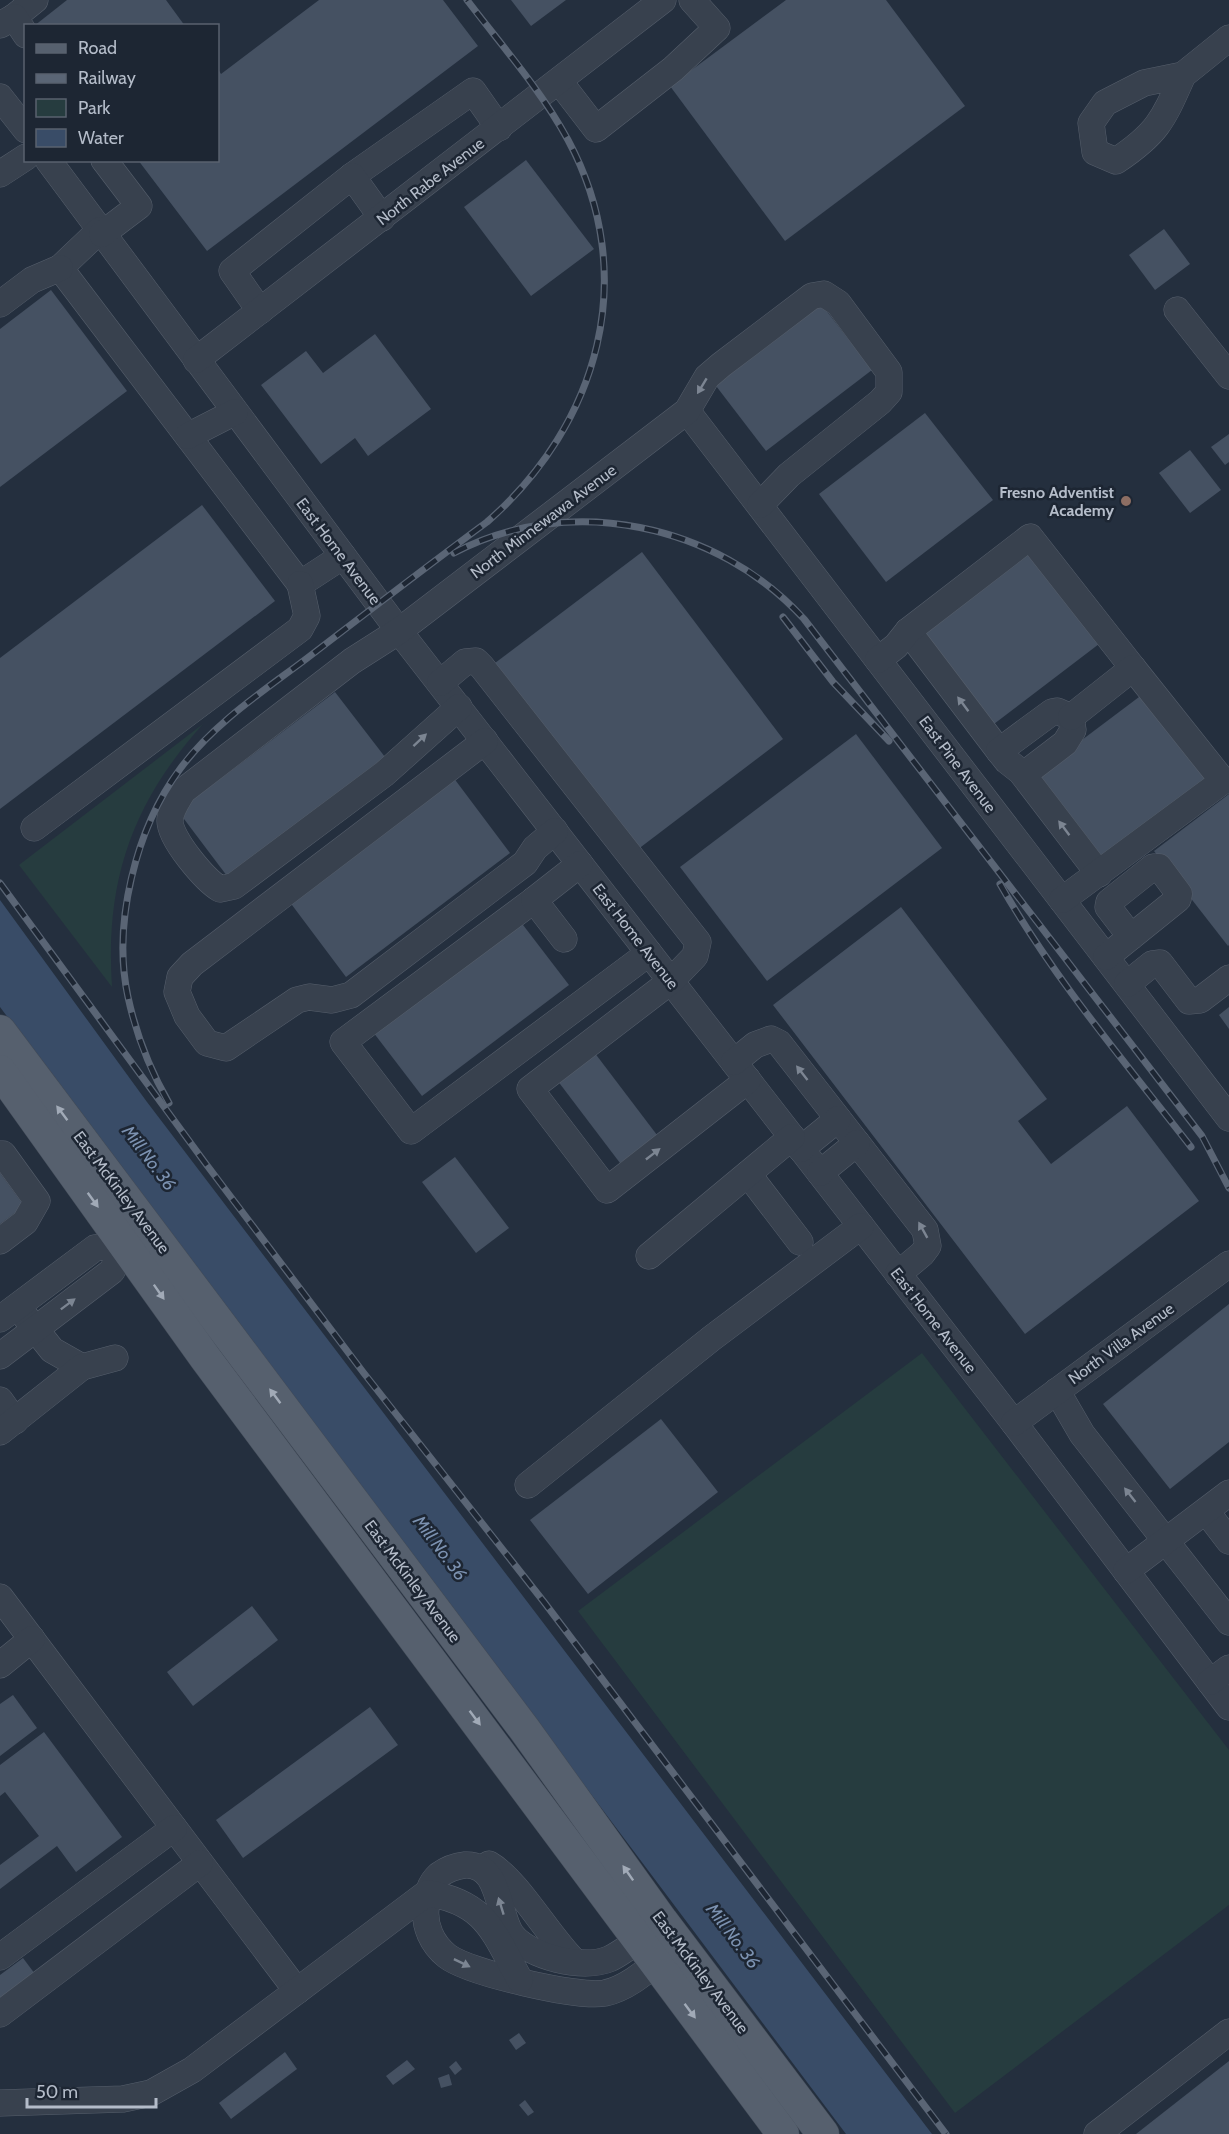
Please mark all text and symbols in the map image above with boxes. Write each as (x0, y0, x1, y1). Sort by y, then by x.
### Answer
legend (24, 24, 219, 162)
text: Road (78, 37, 117, 59)
text: Railway (78, 67, 136, 89)
text: Park (78, 97, 111, 119)
text: Water (78, 127, 124, 149)
street label: North Rabe Avenue (373, 134, 488, 229)
one-way arrow (696, 378, 707, 394)
street label: North Minnewawa Avenue (467, 460, 620, 582)
place label: Fresno Adventist Academy (999, 483, 1114, 520)
street label: East Home Avenue (292, 494, 385, 608)
marker: Fresno Adventist Academy (1119, 494, 1133, 508)
one-way arrow (957, 696, 970, 712)
street label: East Pine Avenue (915, 712, 1000, 816)
one-way arrow (413, 733, 428, 747)
one-way arrow (1058, 820, 1070, 835)
street label: East Home Avenue (589, 880, 683, 993)
one-way arrow (796, 1065, 809, 1081)
one-way arrow (57, 1106, 69, 1121)
water label: Mill No. 36 (117, 1120, 181, 1195)
street label: East McKinley Avenue (69, 1127, 174, 1257)
one-way arrow (645, 1147, 661, 1160)
one-way arrow (87, 1191, 99, 1207)
one-way arrow (918, 1221, 928, 1238)
street label: East Home Avenue (887, 1264, 981, 1377)
one-way arrow (153, 1283, 165, 1299)
one-way arrow (60, 1298, 76, 1310)
street label: North Villa Avenue (1065, 1299, 1178, 1388)
one-way arrow (268, 1388, 281, 1404)
one-way arrow (1123, 1487, 1136, 1503)
water label: Mill No. 36 (408, 1510, 472, 1585)
street label: East McKinley Avenue (360, 1516, 465, 1646)
one-way arrow (468, 1711, 480, 1726)
one-way arrow (623, 1866, 635, 1881)
one-way arrow (495, 1897, 505, 1915)
water label: Mill No. 36 (701, 1898, 765, 1973)
street label: East McKinley Avenue (648, 1907, 753, 2037)
one-way arrow (453, 1959, 470, 1968)
one-way arrow (683, 2003, 695, 2018)
scale bar (27, 2071, 156, 2109)
text: 50 m (36, 2081, 78, 2103)

